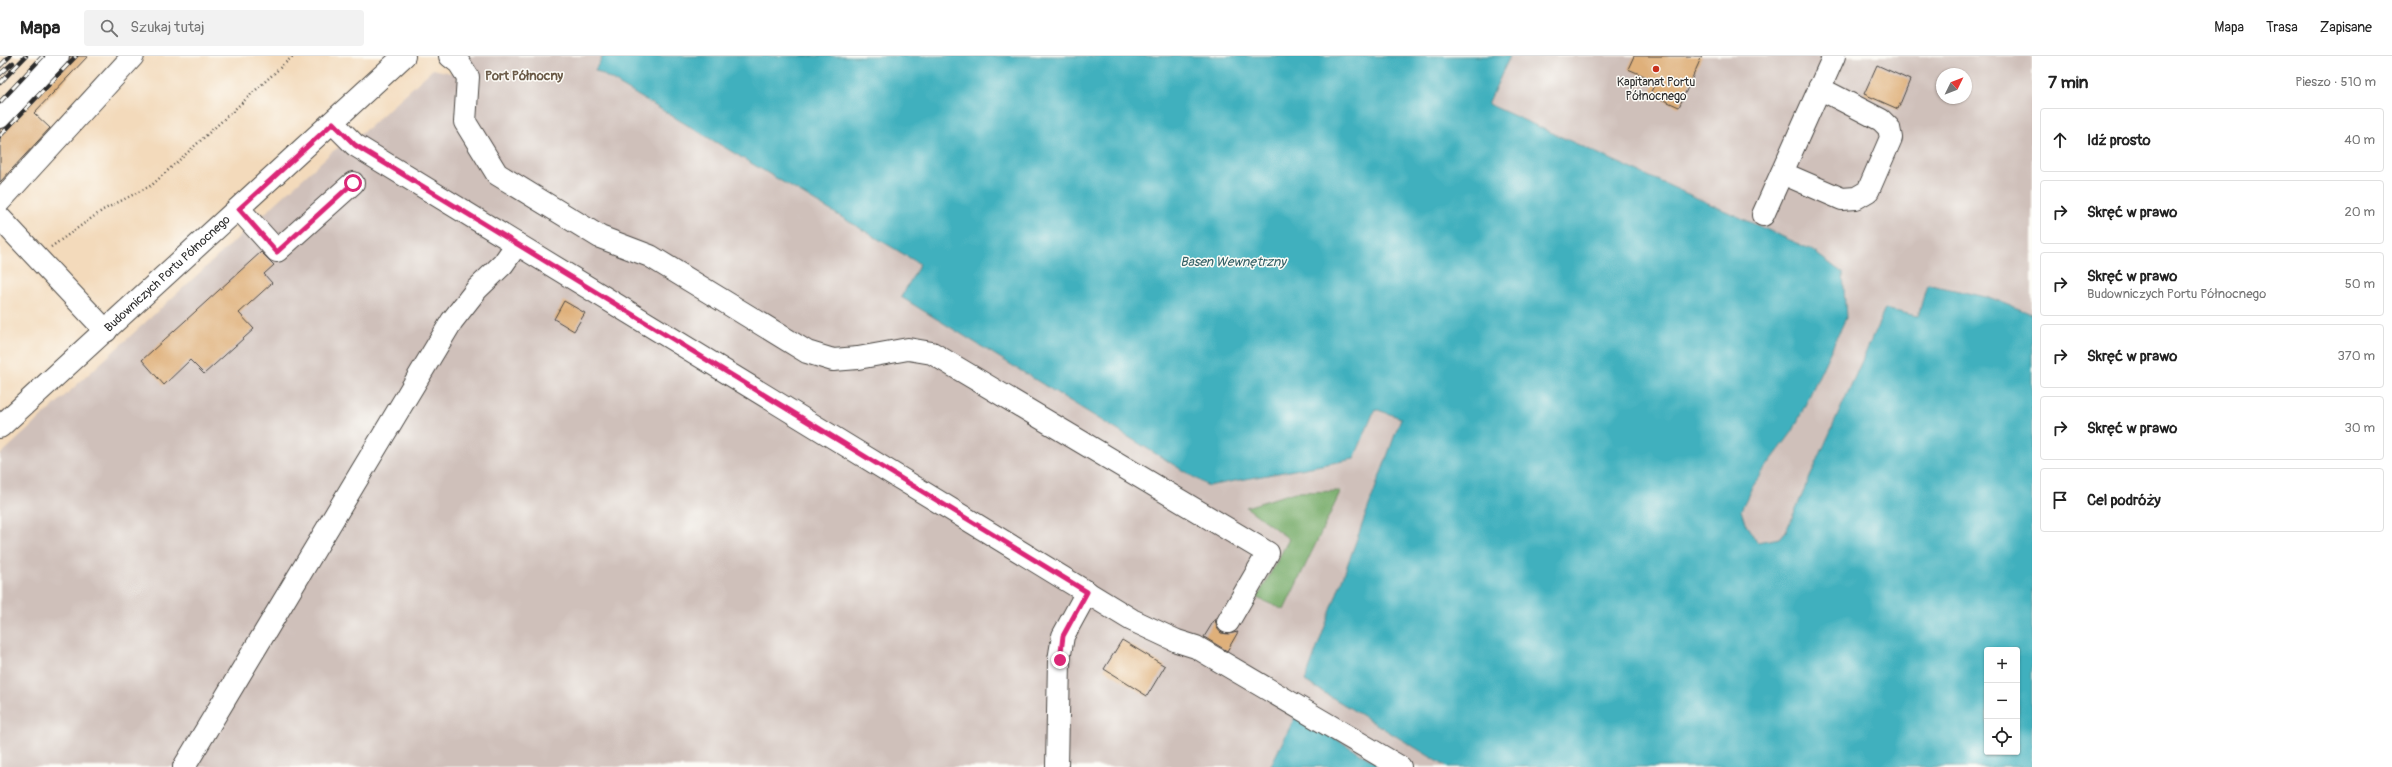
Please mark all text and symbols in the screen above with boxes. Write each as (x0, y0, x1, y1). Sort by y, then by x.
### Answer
search box (84, 10, 364, 46)
text: Mapa (20, 16, 60, 40)
icon: search (98, 17, 120, 39)
text: Szukaj tutaj (130, 18, 204, 37)
text: Mapa (2214, 19, 2244, 36)
text: Trasa (2266, 19, 2298, 36)
text: Zapisane (2320, 19, 2372, 36)
marker: Kapitanat Portu Północnego (1651, 64, 1661, 74)
district label: Port Północny (485, 68, 564, 84)
north arrow (1936, 68, 1972, 104)
text: 7 min (2048, 72, 2088, 93)
text: Pieszo · 510 m (2295, 74, 2376, 90)
place label: Kapitanat Portu Północnego (1617, 75, 1695, 104)
icon: ahead (2049, 129, 2071, 151)
text: Idź prosto (2087, 131, 2151, 150)
text: 40 m (2344, 132, 2375, 148)
route start (344, 174, 362, 192)
icon: right (2049, 201, 2071, 223)
text: Skręć w prawo (2087, 203, 2177, 222)
text: 20 m (2344, 204, 2375, 220)
street label: Budowniczych Portu Północnego (101, 212, 234, 335)
water label: Basen Wewnętrzny (1180, 254, 1287, 270)
text: Skręć w prawo (2087, 267, 2177, 286)
icon: right (2049, 273, 2071, 295)
text: 50 m (2345, 276, 2375, 292)
text: Budowniczych Portu Północnego (2087, 286, 2266, 302)
icon: right (2049, 345, 2071, 367)
text: Skręć w prawo (2087, 347, 2177, 366)
text: 370 m (2338, 348, 2375, 364)
icon: right (2049, 417, 2071, 439)
text: Skręć w prawo (2087, 419, 2177, 438)
text: 30 m (2345, 420, 2375, 436)
icon: arrive (2049, 489, 2071, 511)
text: Cel podróży (2087, 491, 2161, 510)
map controls (1984, 647, 2020, 755)
button: + (1984, 647, 2020, 683)
route end (1051, 651, 1069, 669)
button: − (1984, 683, 2020, 719)
button: locate (1984, 719, 2020, 755)

